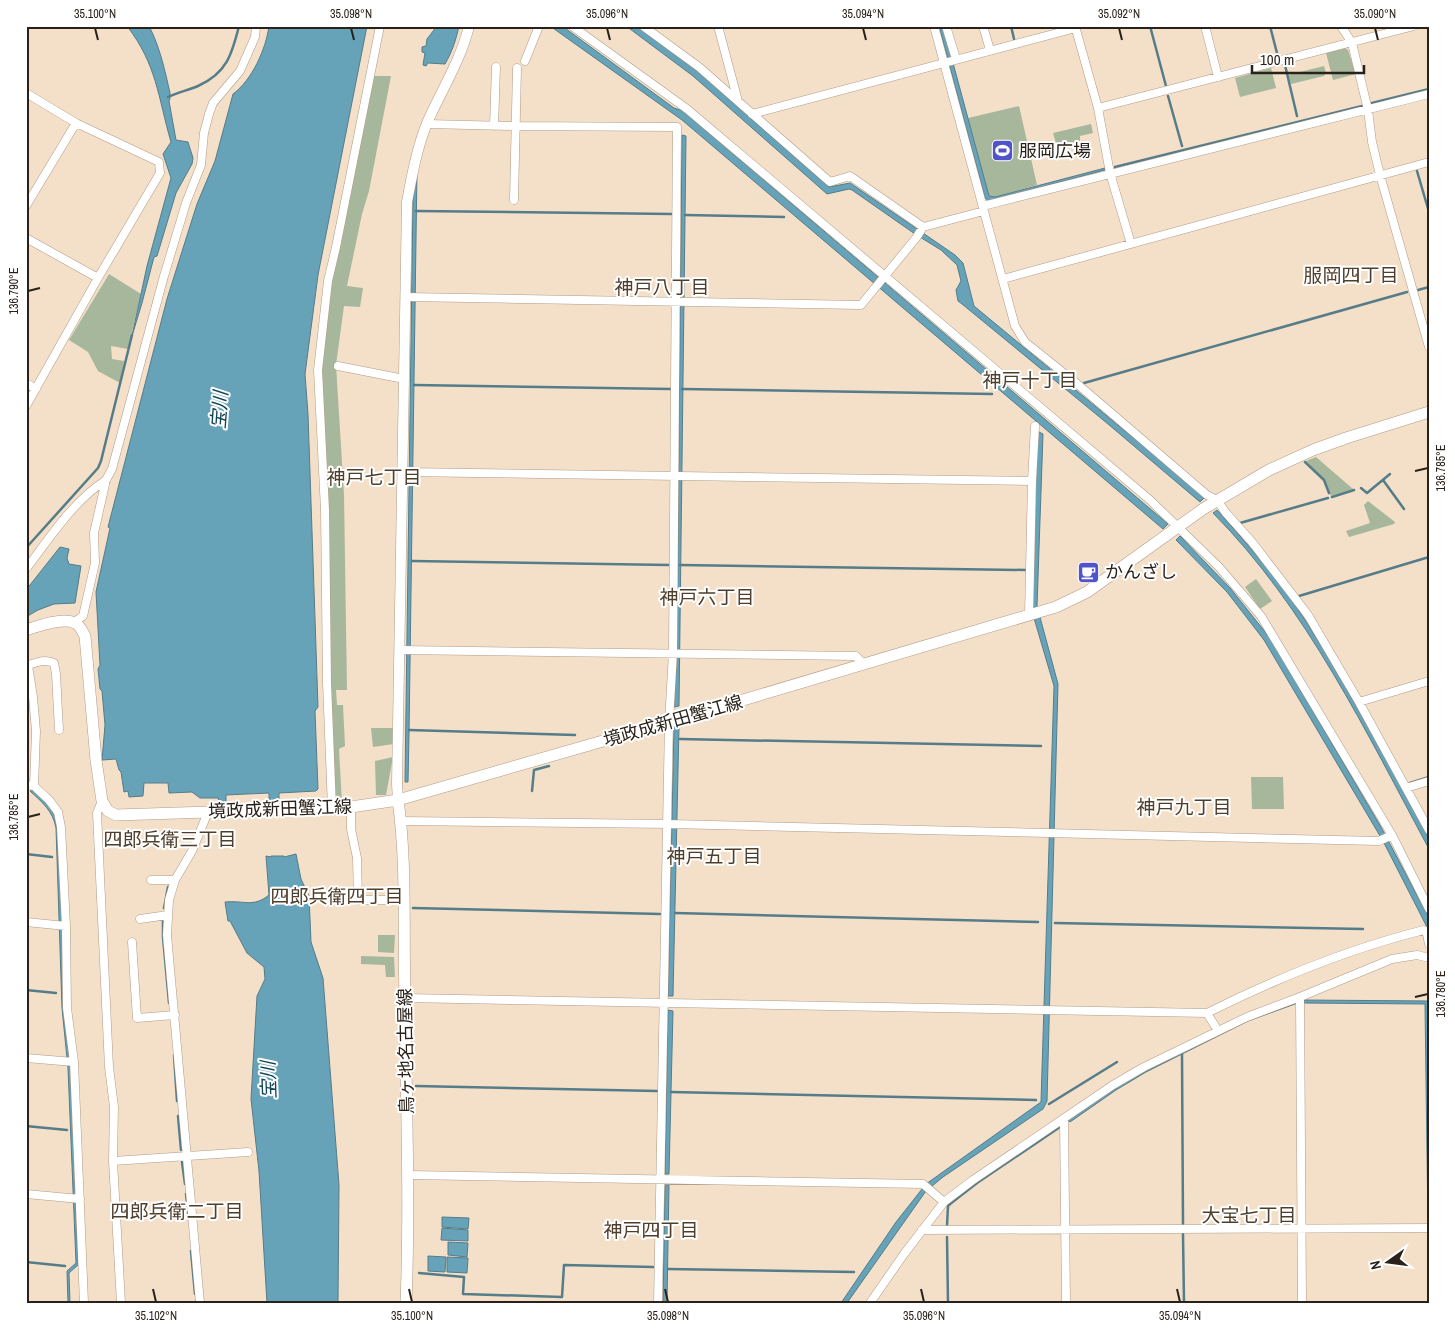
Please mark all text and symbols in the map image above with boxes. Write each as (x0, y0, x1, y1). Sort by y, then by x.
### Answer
text: 35.100°N (74, 6, 116, 22)
text: 35.098°N (330, 6, 372, 22)
text: 35.096°N (586, 6, 628, 22)
text: 35.094°N (842, 6, 884, 22)
text: 35.092°N (1098, 6, 1140, 22)
text: 35.090°N (1354, 6, 1396, 22)
scale bar (1252, 42, 1365, 74)
text: 100 m (1260, 49, 1294, 70)
place label: 服岡広場 (1019, 138, 1091, 163)
sports icon: 服岡広場 (991, 139, 1015, 163)
district label: 服岡四丁目 (1303, 262, 1399, 288)
text: 136.790°E (6, 268, 22, 314)
district label: 神戸八丁目 (614, 274, 710, 300)
district label: 神戸十丁目 (982, 367, 1078, 393)
water label: 宝川 (205, 388, 233, 430)
text: 136.785°E (1433, 445, 1449, 491)
district label: 神戸七丁目 (326, 464, 422, 490)
place label: かんざし (1105, 559, 1177, 584)
cafe icon: かんざし (1077, 560, 1101, 584)
district label: 神戸六丁目 (659, 584, 755, 610)
street label: 境政成新田蟹江線 (600, 689, 746, 752)
street label: 境政成新田蟹江線 (208, 793, 352, 824)
text: 136.785°E (6, 794, 22, 840)
district label: 神戸九丁目 (1136, 794, 1232, 820)
district label: 四郎兵衛三丁目 (103, 826, 237, 852)
district label: 神戸五丁目 (666, 843, 762, 869)
district label: 四郎兵衛四丁目 (270, 883, 404, 909)
text: 136.780°E (1433, 971, 1449, 1017)
street label: 鳥ヶ地名古屋線 (392, 988, 419, 1114)
water label: 宝川 (254, 1059, 282, 1099)
district label: 四郎兵衛二丁目 (110, 1198, 244, 1224)
district label: 大宝七丁目 (1201, 1202, 1297, 1228)
district label: 神戸四丁目 (603, 1217, 699, 1243)
north arrow (1362, 1236, 1412, 1286)
text: N (1366, 1259, 1385, 1271)
text: 35.102°N (135, 1308, 177, 1324)
text: 35.100°N (391, 1308, 433, 1324)
text: 35.098°N (647, 1308, 689, 1324)
text: 35.096°N (903, 1308, 945, 1324)
text: 35.094°N (1159, 1308, 1201, 1324)

